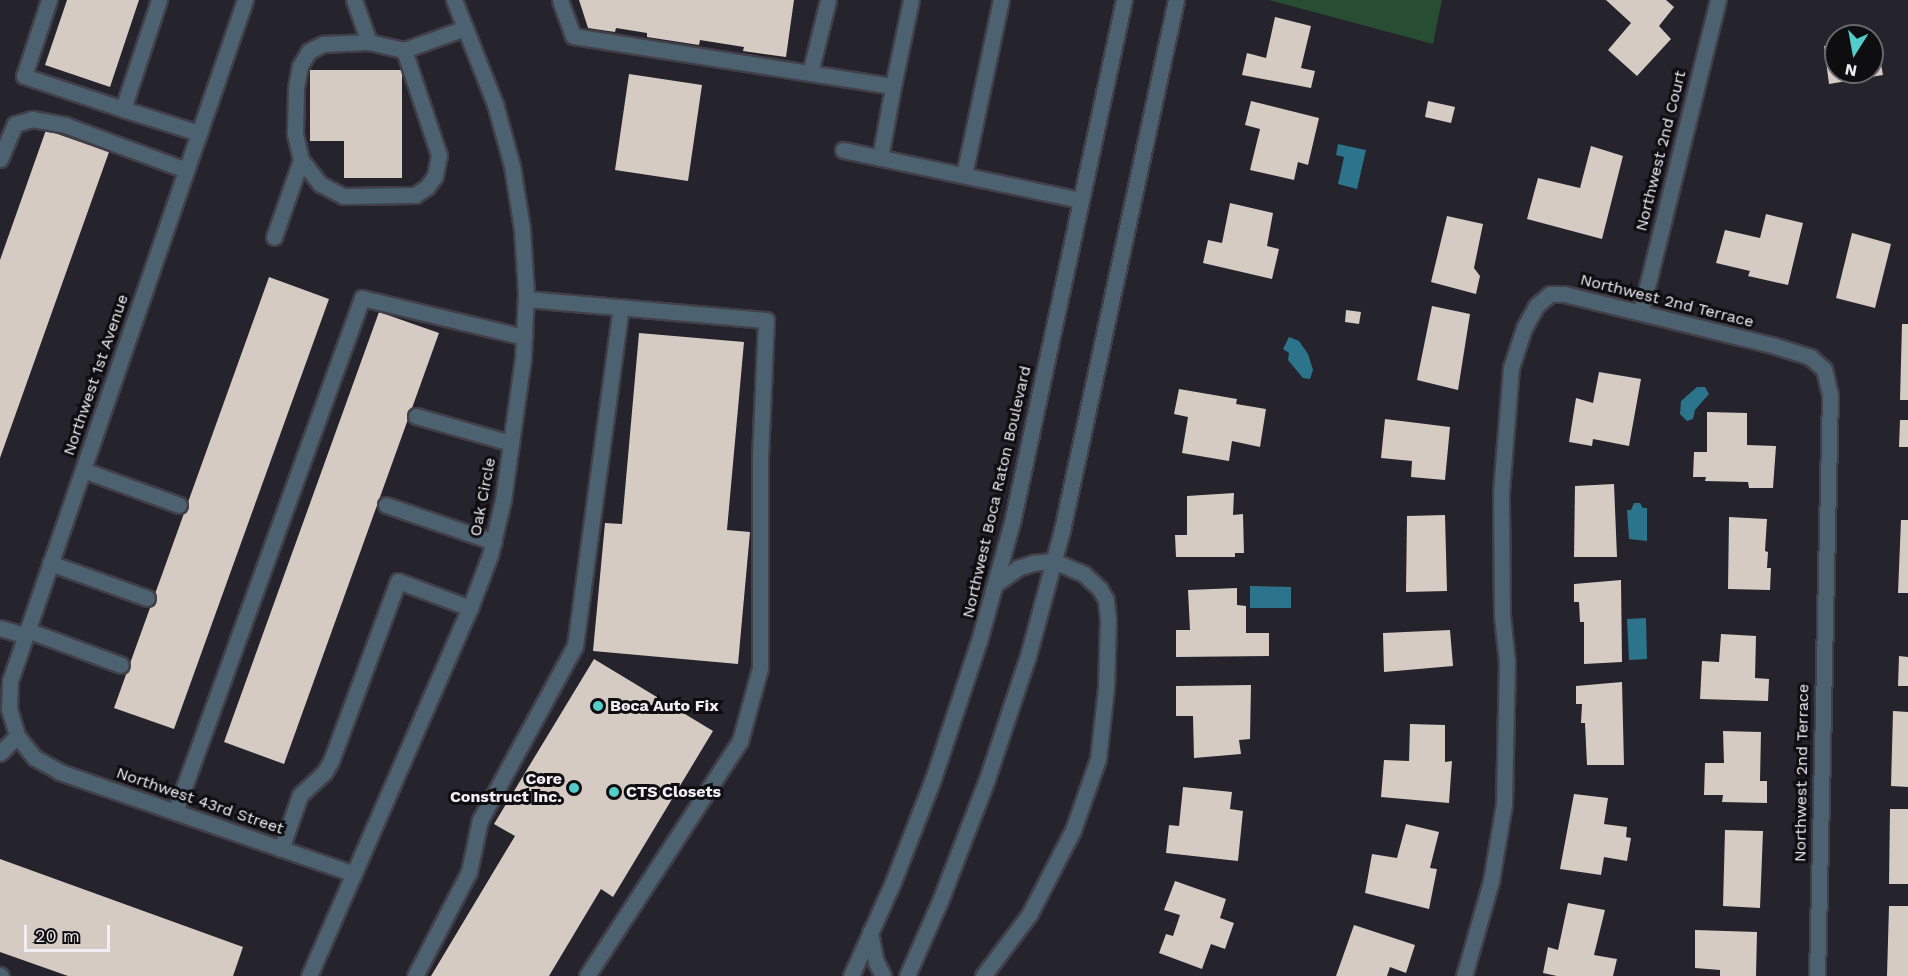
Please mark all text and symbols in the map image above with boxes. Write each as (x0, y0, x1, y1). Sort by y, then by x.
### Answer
north arrow (1824, 24, 1884, 84)
text: N (1843, 60, 1858, 81)
street label: Northwest 2nd Court (1632, 69, 1690, 233)
street label: Northwest 2nd Terrace (1578, 270, 1756, 332)
street label: Northwest 1st Avenue (59, 291, 133, 459)
street label: Northwest Boca Raton Boulevard (959, 364, 1035, 620)
street label: Oak Circle (466, 456, 500, 538)
street label: Northwest 2nd Terrace (1791, 684, 1813, 862)
place label: Boca Auto Fix (610, 696, 719, 716)
marker: Boca Auto Fix (591, 699, 605, 713)
street label: Northwest 43rd Street (114, 763, 286, 839)
place label: Core Construct Inc. (450, 769, 562, 807)
marker: Core Construct Inc. (567, 781, 581, 795)
place label: CTS Closets (626, 782, 721, 802)
marker: CTS Closets (607, 785, 621, 799)
scale bar (27, 913, 112, 951)
text: 20 m (35, 925, 80, 946)

